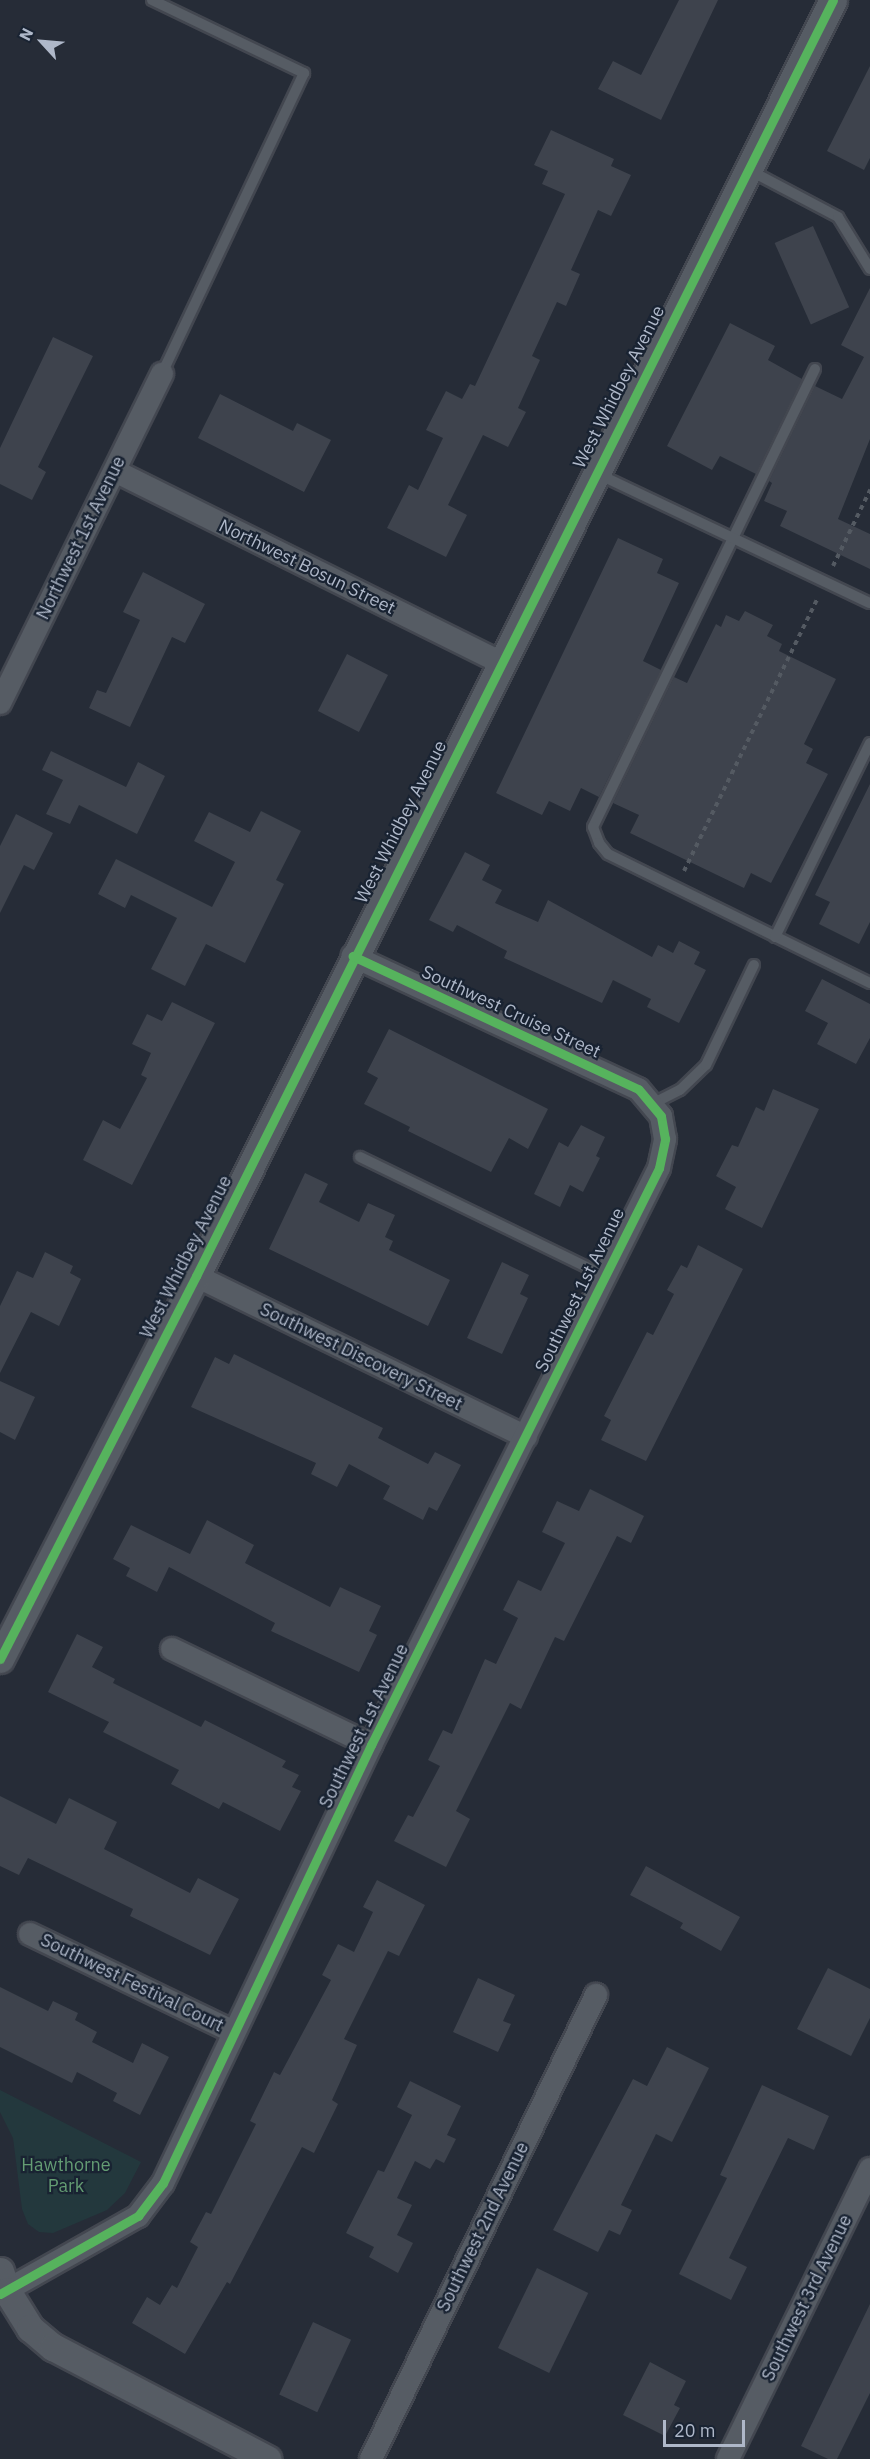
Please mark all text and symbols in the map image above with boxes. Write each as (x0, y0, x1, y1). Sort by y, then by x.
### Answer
north arrow (12, 12, 72, 72)
text: N (14, 25, 37, 44)
street label: West Whidbey Avenue (569, 302, 669, 472)
street label: Northwest 1st Avenue (32, 453, 130, 623)
street label: Northwest Bosun Street (215, 515, 399, 619)
street label: West Whidbey Avenue (351, 737, 451, 907)
street label: Southwest Cruise Street (418, 961, 604, 1063)
street label: West Whidbey Avenue (136, 1172, 236, 1342)
street label: Southwest 1st Avenue (531, 1204, 629, 1376)
street label: Southwest Discovery Street (256, 1299, 466, 1415)
street label: Southwest 1st Avenue (315, 1640, 413, 1812)
street label: Southwest Festival Court (37, 1929, 227, 2037)
street label: Southwest 2nd Avenue (433, 2139, 533, 2315)
park label: Hawthorne Park (21, 2155, 111, 2198)
street label: Southwest 3rd Avenue (757, 2211, 857, 2385)
scale bar (666, 2408, 748, 2446)
text: 20 m (674, 2419, 716, 2442)

